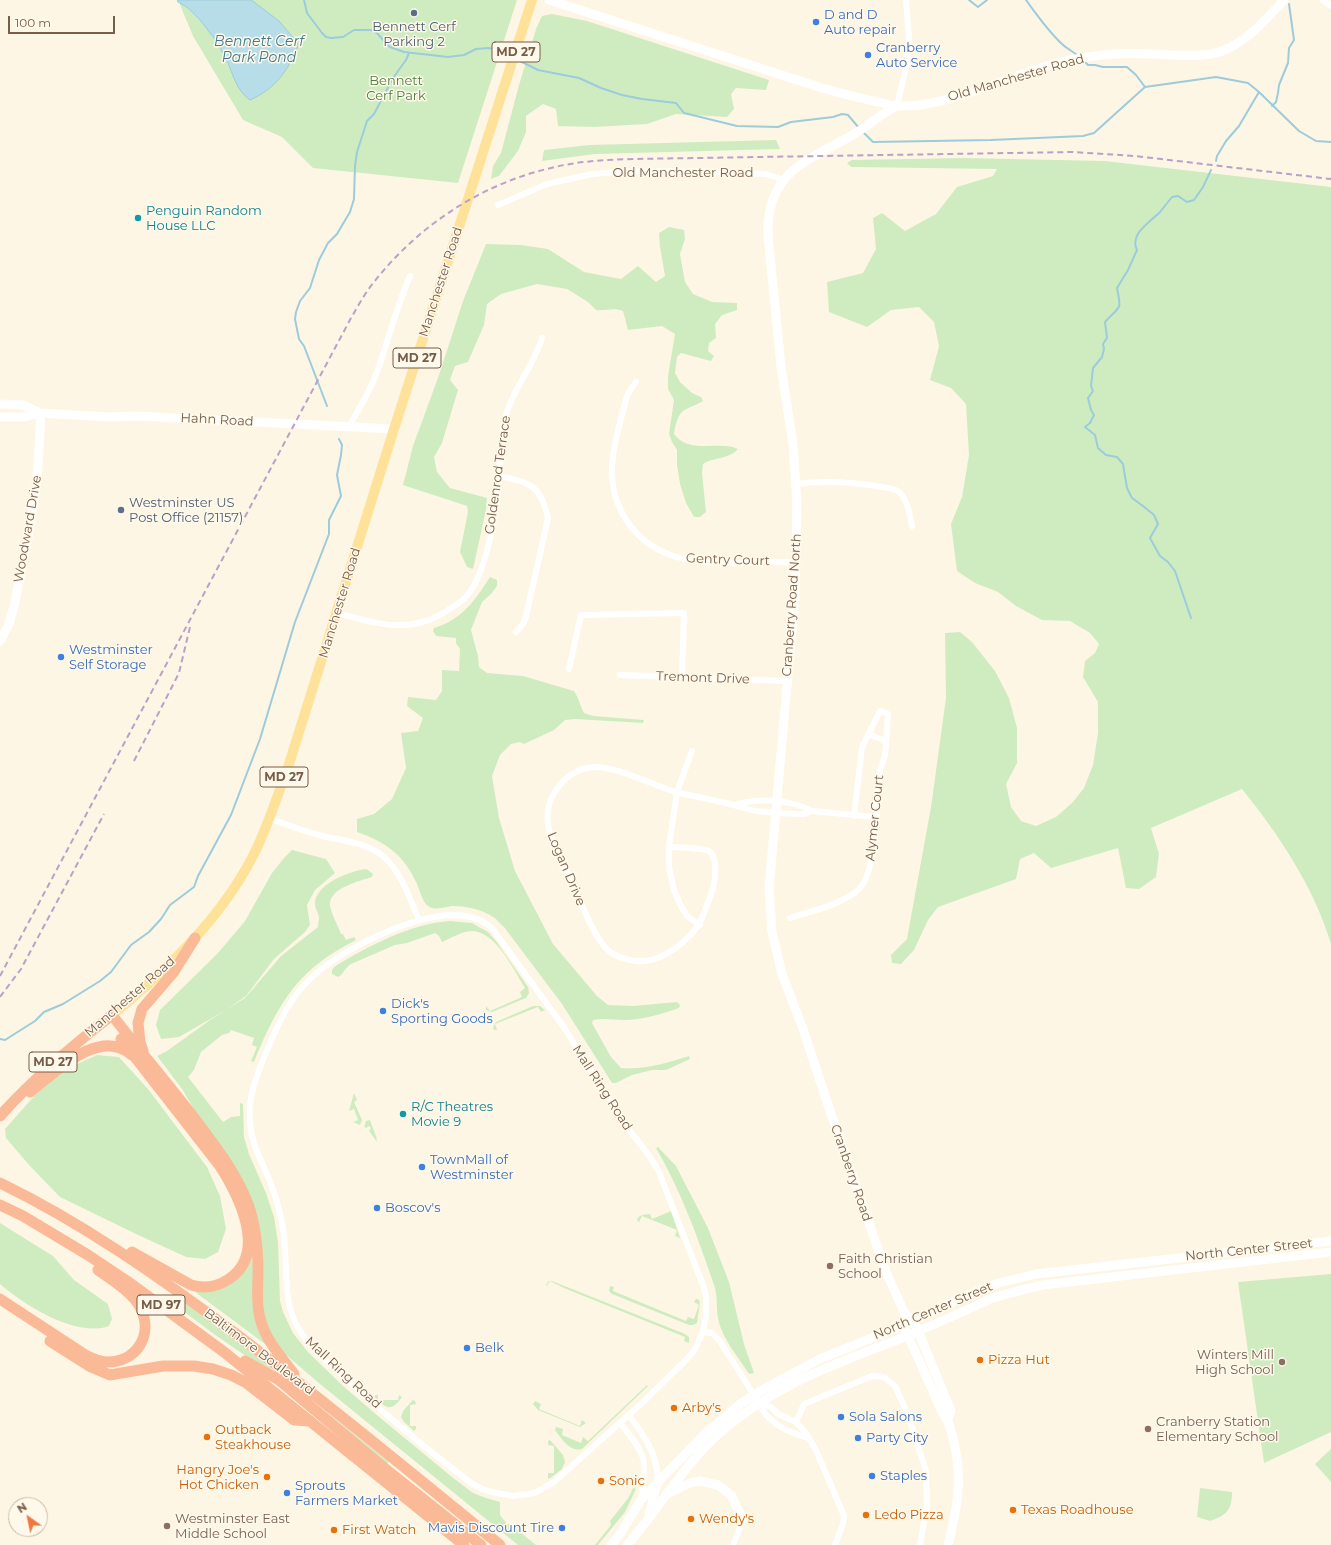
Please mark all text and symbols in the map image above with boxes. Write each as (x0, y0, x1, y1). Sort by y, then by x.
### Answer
place label: D and D Auto repair (824, 7, 897, 38)
scale bar (10, 8, 117, 34)
marker: Bennett Cerf Parking 2 (409, 8, 419, 18)
text: 100 m (15, 15, 51, 30)
marker: D and D Auto repair (811, 17, 821, 27)
place label: Bennett Cerf Parking 2 (372, 19, 456, 50)
water label: Bennett Cerf Park Pond (214, 34, 304, 66)
place label: Cranberry Auto Service (876, 40, 957, 71)
road number: MD 27 (492, 42, 540, 62)
marker: Cranberry Auto Service (863, 50, 873, 60)
street label: Old Manchester Road (946, 51, 1086, 105)
park label: Bennett Cerf Park (366, 73, 426, 104)
street label: Old Manchester Road (612, 165, 754, 181)
place label: Penguin Random House LLC (146, 203, 262, 234)
marker: Penguin Random House LLC (133, 213, 143, 223)
street label: Manchester Road (416, 225, 466, 339)
road number: MD 27 (393, 348, 441, 368)
street label: Hahn Road (180, 410, 254, 430)
street label: Goldenrod Terrace (482, 415, 514, 535)
street label: Woodward Drive (11, 474, 45, 584)
place label: Westminster US Post Office (21157) (129, 495, 243, 526)
marker: Westminster US Post Office (21157) (116, 505, 126, 515)
street label: Cranberry Road North (779, 533, 805, 677)
street label: Manchester Road (316, 546, 364, 660)
street label: Gentry Court (686, 551, 770, 569)
place label: Westminster Self Storage (69, 642, 153, 673)
marker: Westminster Self Storage (56, 652, 66, 662)
street label: Tremont Drive (656, 669, 750, 687)
road number: MD 27 (260, 767, 308, 787)
street label: Alymer Court (863, 774, 887, 862)
street label: Logan Drive (543, 830, 589, 908)
street label: Manchester Road (82, 954, 178, 1040)
place label: Dick's Sporting Goods (391, 996, 493, 1027)
marker: Dick's Sporting Goods (378, 1006, 388, 1016)
street label: Mall Ring Road (569, 1042, 635, 1134)
road number: MD 27 (29, 1052, 77, 1072)
place label: R/C Theatres Movie 9 (411, 1099, 493, 1130)
marker: R/C Theatres Movie 9 (398, 1109, 408, 1119)
street label: Cranberry Road (827, 1122, 875, 1224)
place label: TownMall of Westminster (430, 1152, 514, 1183)
marker: TownMall of Westminster (417, 1162, 427, 1172)
place label: Boscov's (385, 1200, 440, 1216)
marker: Boscov's (372, 1203, 382, 1213)
street label: North Center Street (1185, 1236, 1313, 1264)
place label: Faith Christian School (838, 1251, 933, 1282)
marker: Faith Christian School (825, 1261, 835, 1271)
street label: North Center Street (871, 1279, 995, 1343)
road number: MD 97 (137, 1295, 185, 1315)
street label: Baltimore Boulevard (201, 1305, 317, 1399)
street label: Mall Ring Road (302, 1334, 384, 1412)
place label: Belk (475, 1340, 504, 1356)
marker: Belk (462, 1343, 472, 1353)
place label: Winters Mill High School (1195, 1347, 1274, 1378)
place label: Pizza Hut (988, 1352, 1050, 1368)
marker: Pizza Hut (975, 1355, 985, 1365)
marker: Winters Mill High School (1277, 1357, 1287, 1367)
place label: Arby's (682, 1400, 721, 1416)
marker: Arby's (669, 1403, 679, 1413)
place label: Sola Salons (849, 1409, 922, 1425)
marker: Sola Salons (836, 1412, 846, 1422)
place label: Cranberry Station Elementary School (1156, 1414, 1279, 1445)
place label: Outback Steakhouse (215, 1422, 291, 1453)
marker: Cranberry Station Elementary School (1143, 1424, 1153, 1434)
place label: Party City (866, 1430, 928, 1446)
marker: Outback Steakhouse (202, 1432, 212, 1442)
marker: Party City (853, 1433, 863, 1443)
place label: Hangry Joe's Hot Chicken (176, 1462, 259, 1493)
place label: Staples (880, 1468, 927, 1484)
marker: Staples (867, 1471, 877, 1481)
marker: Hangry Joe's Hot Chicken (262, 1472, 272, 1482)
place label: Sonic (609, 1473, 645, 1489)
marker: Sonic (596, 1476, 606, 1486)
place label: Sprouts Farmers Market (295, 1478, 398, 1509)
marker: Sprouts Farmers Market (282, 1488, 292, 1498)
north arrow (8, 1497, 48, 1537)
text: N (14, 1499, 30, 1516)
place label: Texas Roadhouse (1021, 1502, 1133, 1518)
marker: Texas Roadhouse (1008, 1505, 1018, 1515)
place label: Ledo Pizza (874, 1507, 944, 1523)
marker: Ledo Pizza (861, 1510, 871, 1520)
place label: Westminster East Middle School (175, 1511, 290, 1542)
place label: Wendy's (699, 1511, 754, 1527)
marker: Wendy's (686, 1514, 696, 1524)
place label: Mavis Discount Tire (428, 1520, 554, 1536)
marker: Westminster East Middle School (162, 1521, 172, 1531)
place label: First Watch (342, 1522, 416, 1538)
marker: Mavis Discount Tire (557, 1523, 567, 1533)
marker: First Watch (329, 1525, 339, 1535)

